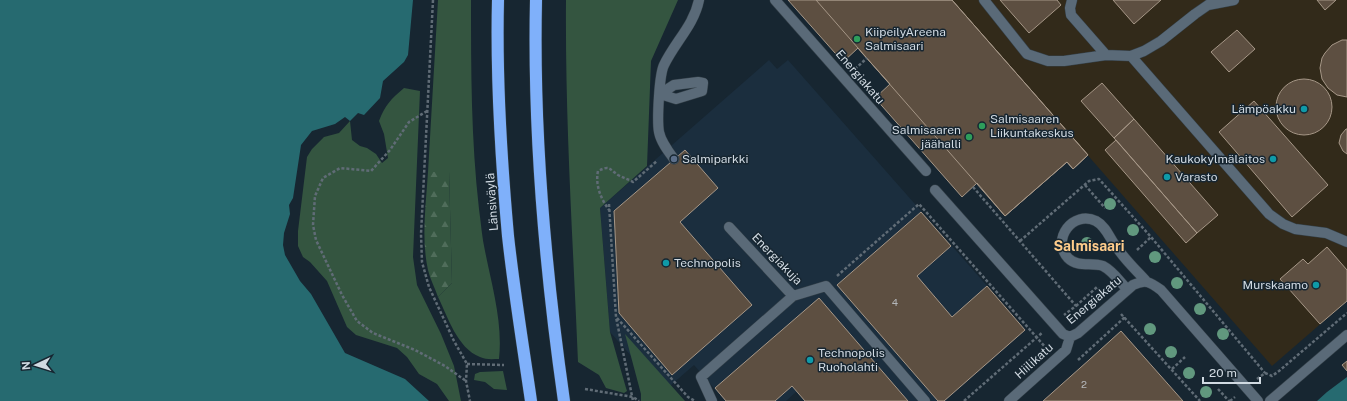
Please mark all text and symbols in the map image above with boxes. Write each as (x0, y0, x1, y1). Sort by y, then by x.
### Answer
place label: KiipeilyAreena Salmisaari (865, 25, 946, 53)
marker: KiipeilyAreena Salmisaari (852, 34, 862, 44)
street label: Energiakatu (833, 47, 887, 107)
place label: Lämpöakku (1231, 102, 1296, 116)
marker: Lämpöakku (1299, 104, 1309, 114)
place label: Salmisaaren Liikuntakeskus (990, 112, 1074, 140)
marker: Salmisaaren Liikuntakeskus (977, 121, 987, 131)
place label: Salmisaaren jäähalli (892, 123, 961, 151)
marker: Salmisaaren jäähalli (964, 132, 974, 142)
place label: Salmiparkki (682, 152, 749, 166)
place label: Kaukokylmälaitos (1166, 152, 1265, 166)
marker: Salmiparkki (669, 154, 679, 164)
marker: Kaukokylmälaitos (1268, 154, 1278, 164)
place label: Varasto (1175, 170, 1218, 184)
street label: Länsiväylä (483, 172, 501, 232)
marker: Varasto (1162, 172, 1172, 182)
street label: Energiakuja (749, 230, 805, 288)
district label: Salmisaari (1053, 238, 1125, 254)
place label: Technopolis (674, 256, 741, 270)
marker: Technopolis (661, 258, 671, 268)
street label: Energiakatu (1064, 273, 1124, 327)
place label: Murskaamo (1243, 278, 1308, 292)
marker: Murskaamo (1311, 280, 1321, 290)
house number: 4 (892, 296, 898, 308)
street label: Hiilikatu (1012, 340, 1056, 382)
north arrow (16, 345, 56, 385)
place label: Technopolis Ruoholahti (818, 346, 885, 374)
marker: Technopolis Ruoholahti (805, 355, 815, 365)
scale bar (1203, 359, 1260, 385)
text: N (20, 361, 32, 370)
text: 20 m (1209, 366, 1237, 380)
house number: 2 (1081, 378, 1087, 390)

